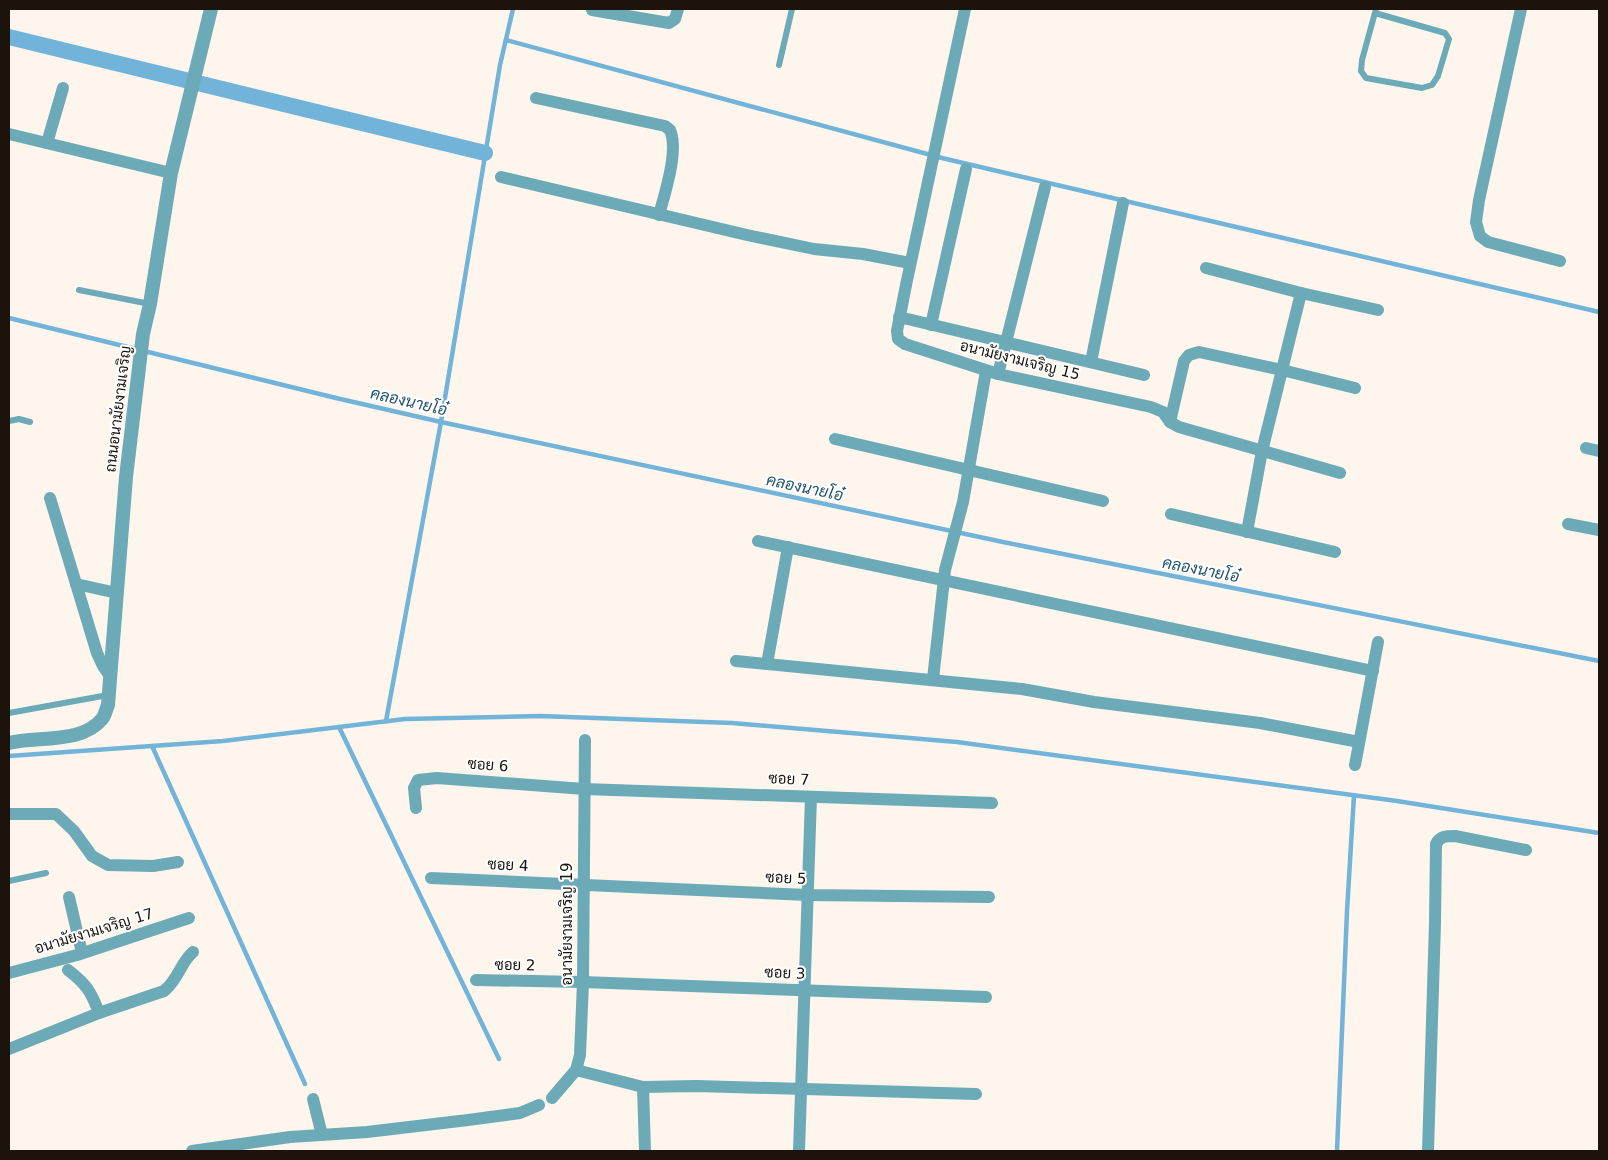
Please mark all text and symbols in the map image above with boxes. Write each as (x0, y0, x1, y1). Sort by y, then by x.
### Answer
street label: อนามัยงามเจริญ 15 (958, 336, 1082, 384)
street label: ถนนอนามัยงามเจริญ (101, 345, 135, 473)
water label: คลองนายโอ๋ (369, 381, 451, 420)
water label: คลองนายโอ๋ (765, 468, 847, 505)
water label: คลองนายโอ๋ (1161, 551, 1243, 587)
street label: ซอย 6 (467, 755, 509, 775)
street label: ซอย 7 (768, 769, 810, 789)
street label: ซอย 4 (487, 855, 529, 875)
street label: อนามัยงามเจริญ 19 (558, 862, 576, 986)
street label: ซอย 5 (765, 868, 807, 888)
street label: อนามัยงามเจริญ 17 (32, 904, 156, 958)
street label: ซอย 2 (494, 956, 536, 974)
street label: ซอย 3 (764, 963, 806, 983)

